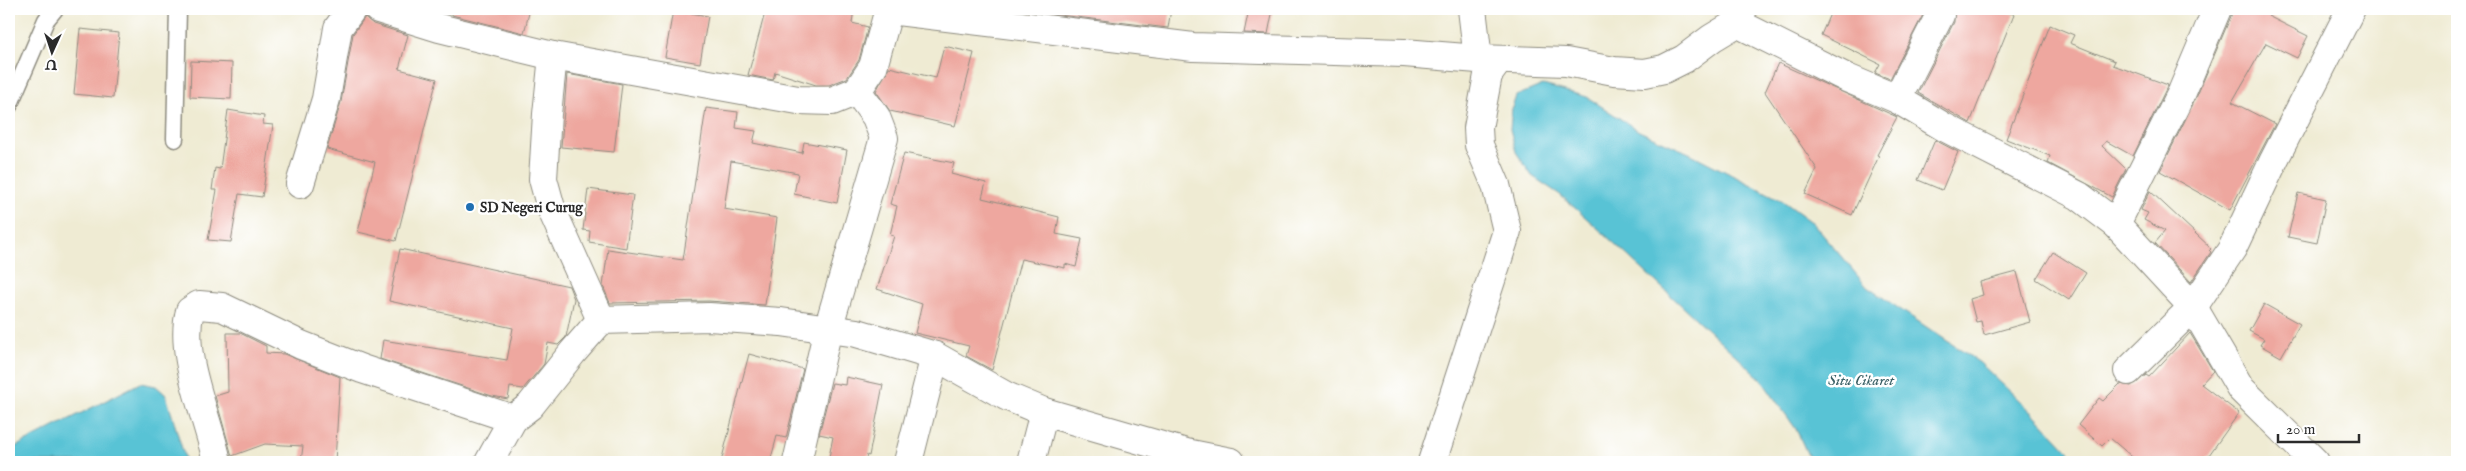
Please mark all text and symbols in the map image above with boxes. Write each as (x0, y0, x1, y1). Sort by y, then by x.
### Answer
north arrow (28, 28, 78, 78)
text: U (44, 55, 59, 73)
place label: SD Negeri Curug (480, 199, 584, 217)
marker: SD Negeri Curug (464, 201, 476, 213)
water label: Situ Cikaret (1828, 371, 1895, 390)
scale bar (2278, 411, 2360, 443)
text: 20 m (2286, 420, 2316, 439)

